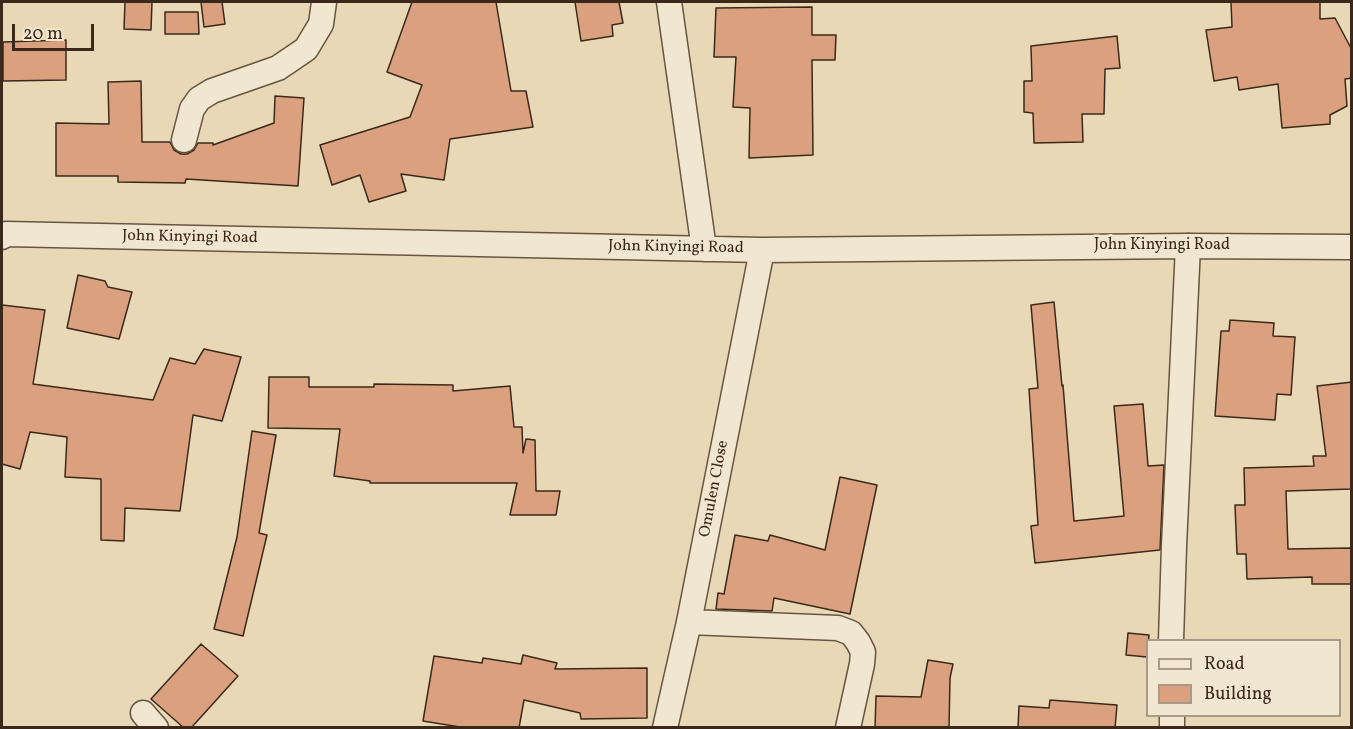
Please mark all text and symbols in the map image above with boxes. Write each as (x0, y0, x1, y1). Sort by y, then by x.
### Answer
scale bar (15, 12, 98, 50)
text: 20 m (23, 22, 63, 47)
street label: John Kinyingi Road (122, 227, 258, 249)
street label: John Kinyingi Road (1094, 236, 1230, 256)
street label: John Kinyingi Road (608, 237, 744, 259)
street label: Omulen Close (696, 439, 734, 539)
legend (1146, 639, 1341, 717)
text: Road (1204, 652, 1245, 677)
text: Building (1204, 682, 1272, 707)

